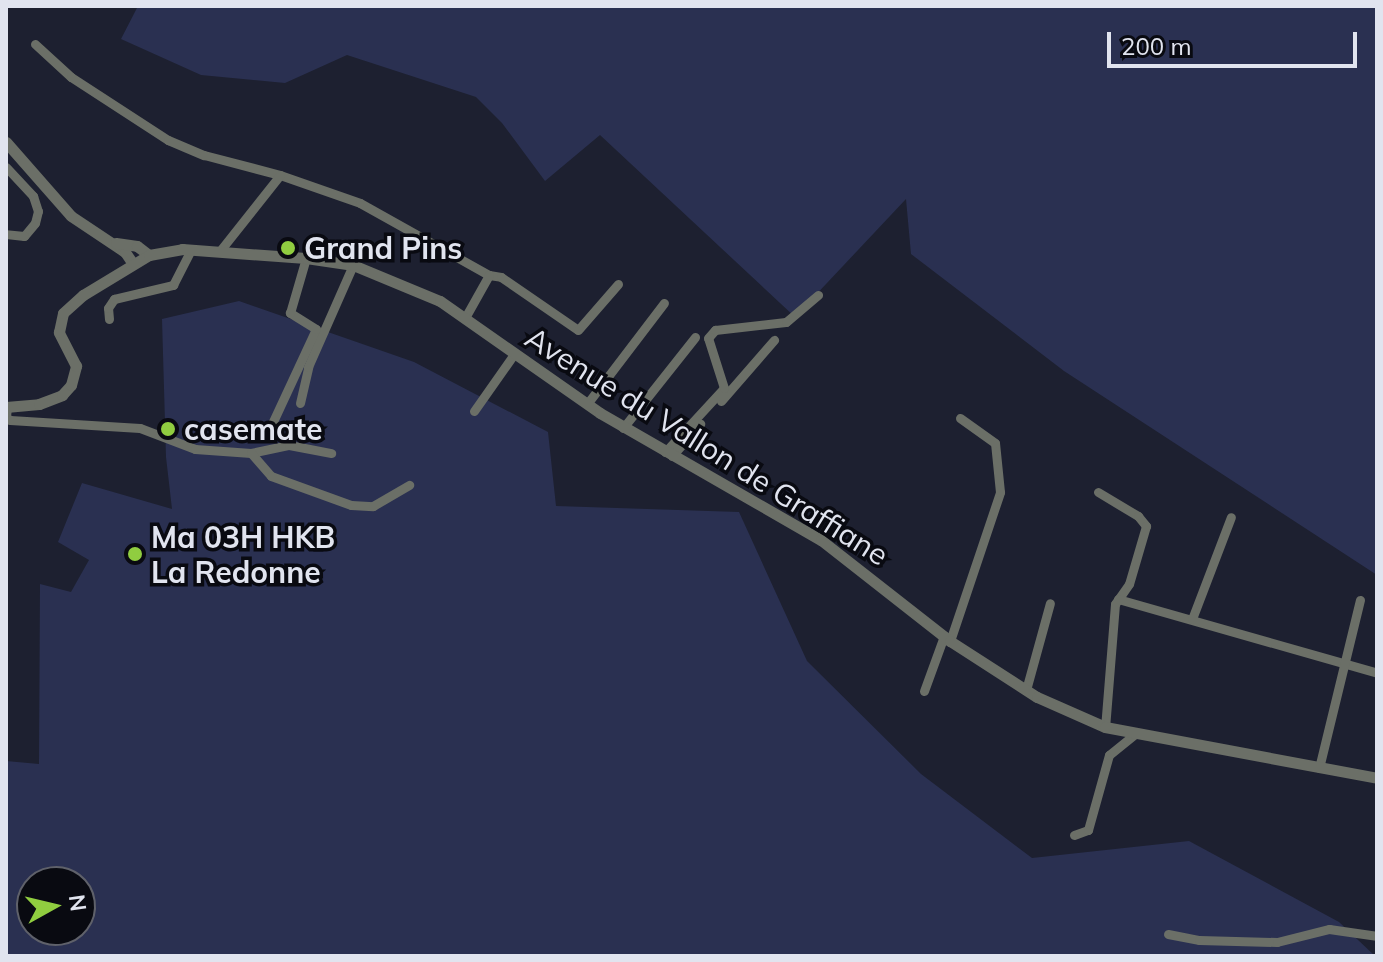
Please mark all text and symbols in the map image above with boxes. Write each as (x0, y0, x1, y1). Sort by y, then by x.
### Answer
scale bar (1111, 16, 1361, 66)
text: 200 m (1121, 31, 1192, 61)
place label: Grand Pins (304, 230, 462, 266)
marker: Grand Pins (279, 239, 297, 257)
street label: Avenue du Vallon de Graffiane (519, 319, 895, 573)
place label: casemate (184, 411, 322, 447)
marker: casemate (159, 420, 177, 438)
place label: Ma 03H HKB La Redonne (151, 519, 335, 590)
marker: Ma 03H HKB La Redonne (126, 545, 144, 563)
north arrow (16, 866, 96, 946)
text: N (63, 893, 93, 913)

